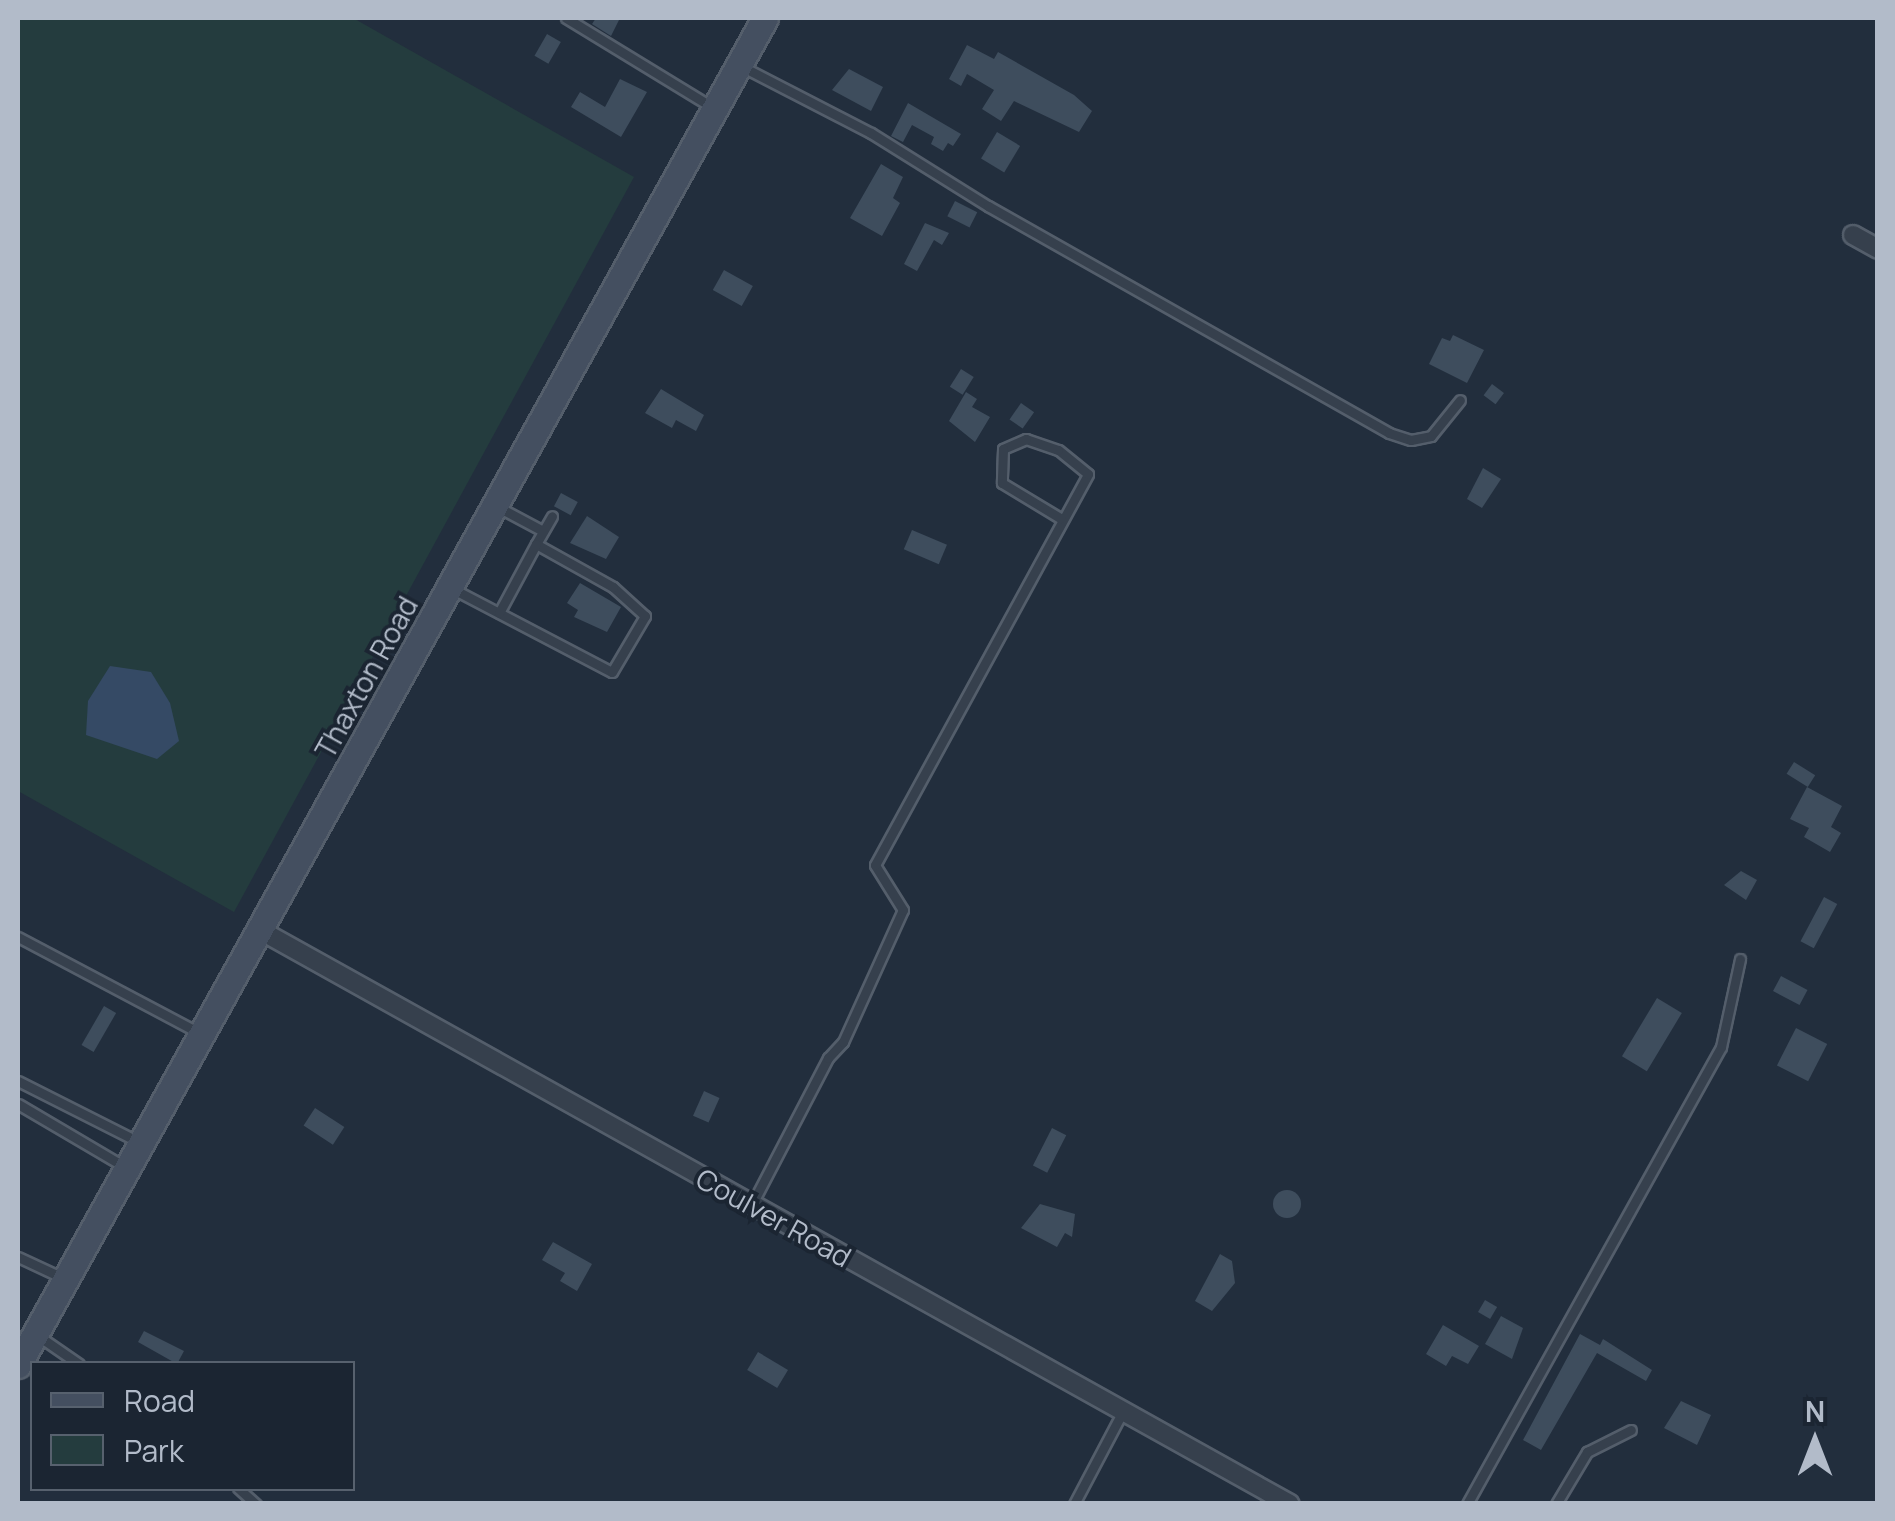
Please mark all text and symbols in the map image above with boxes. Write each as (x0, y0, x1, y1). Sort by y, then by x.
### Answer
street label: Thaxton Road (308, 590, 424, 764)
street label: Coulver Road (691, 1161, 857, 1273)
legend (30, 1361, 355, 1491)
text: Road (124, 1380, 195, 1421)
north arrow (1765, 1391, 1865, 1491)
text: N (1805, 1392, 1825, 1430)
text: Park (124, 1430, 184, 1471)

